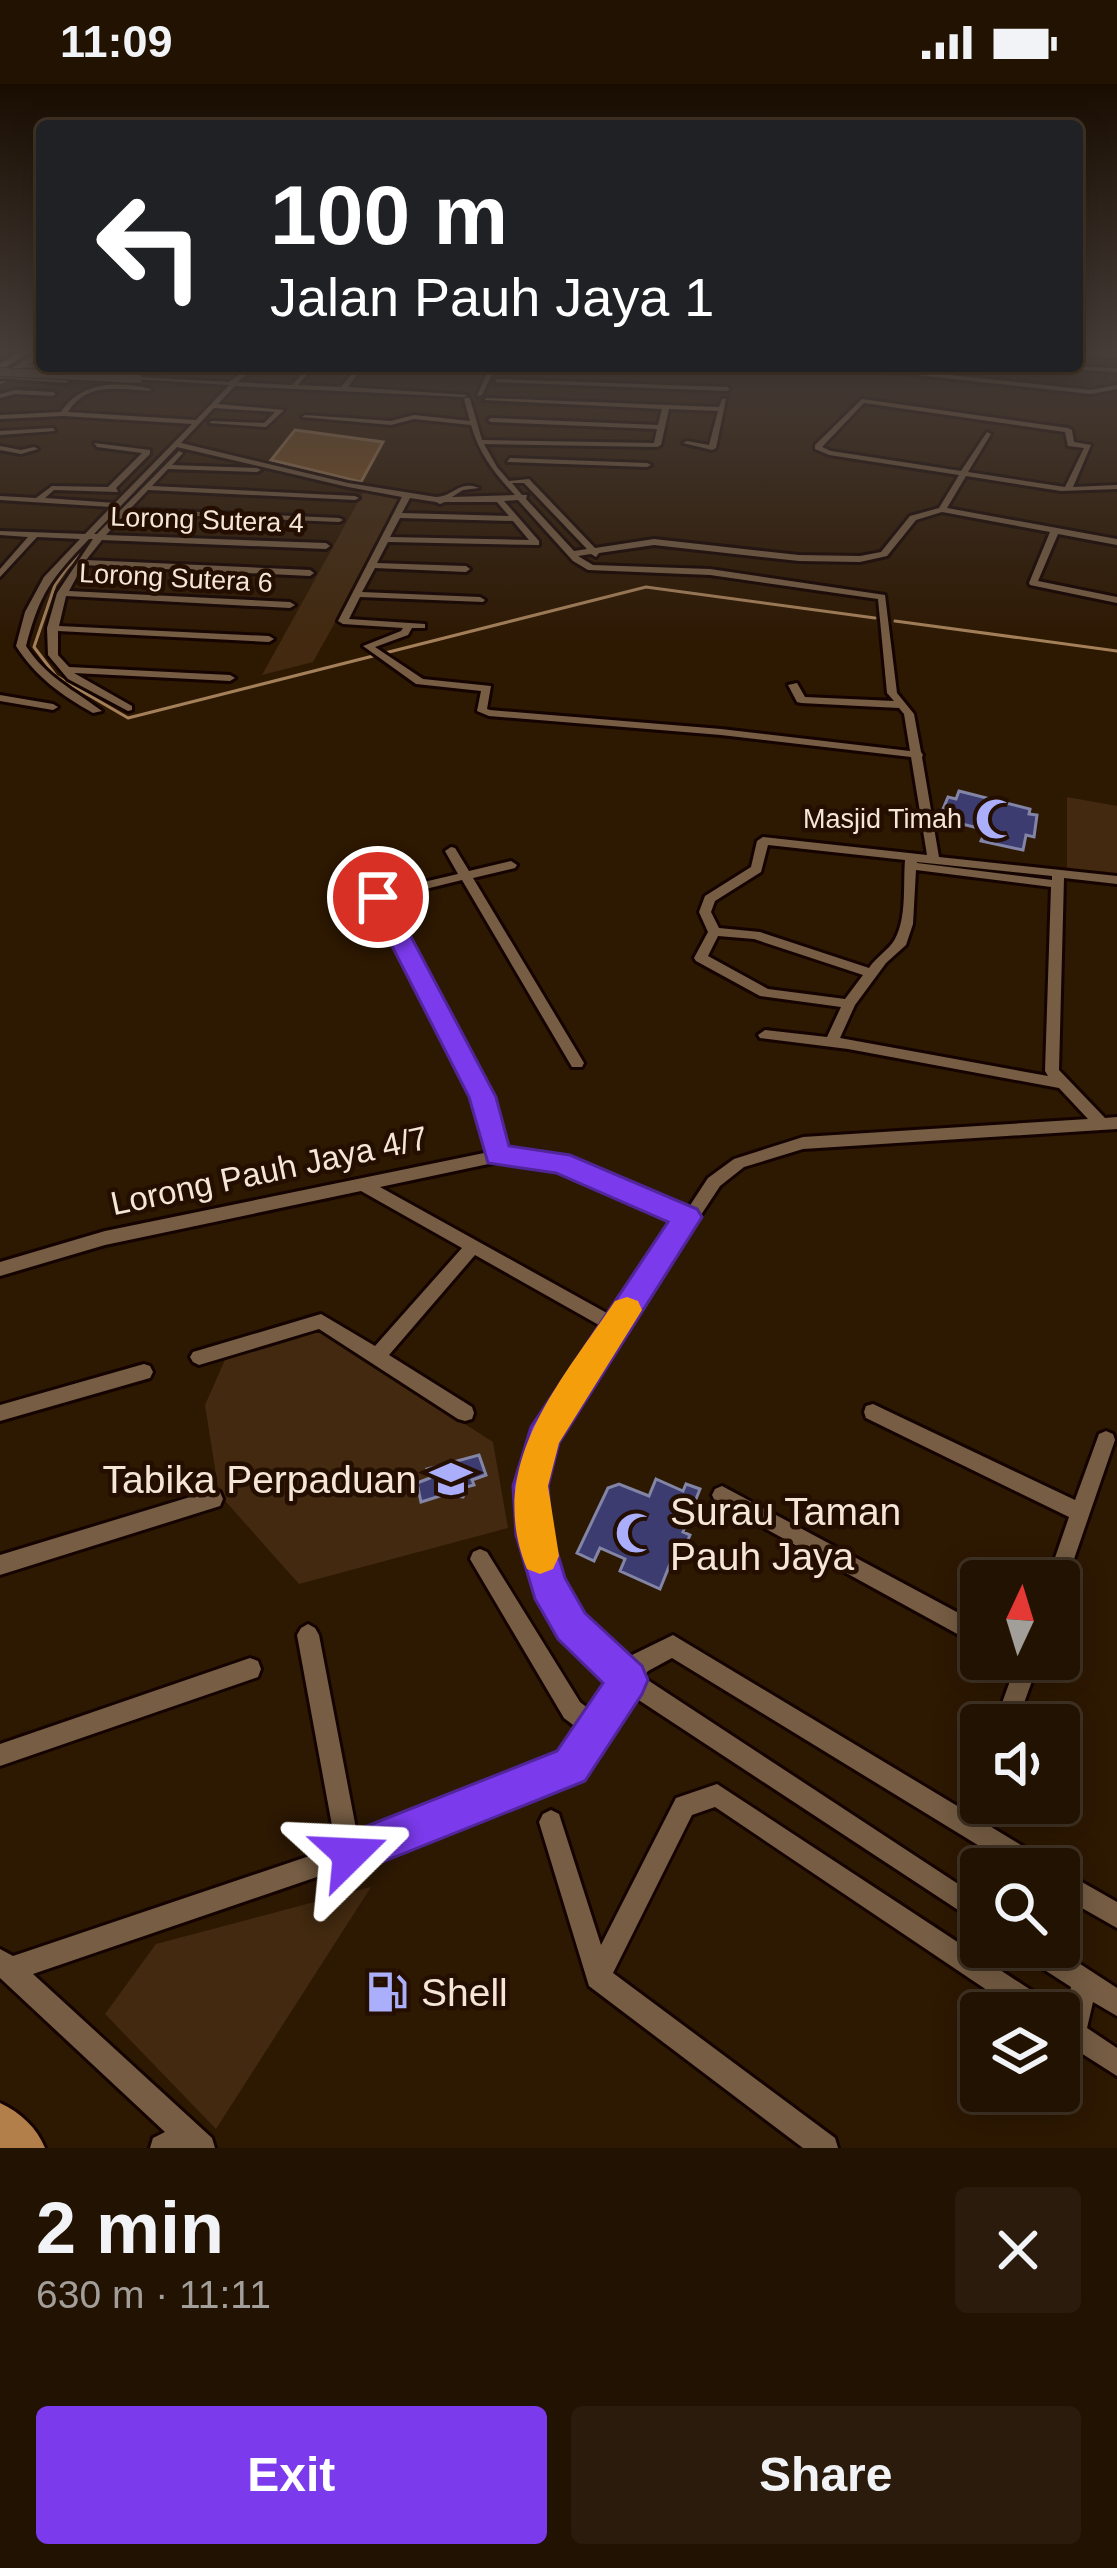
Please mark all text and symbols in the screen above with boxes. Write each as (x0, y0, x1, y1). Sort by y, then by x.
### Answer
text: 11:09 (60, 16, 173, 67)
icon: left (72, 168, 228, 324)
text: 100 m (270, 168, 508, 262)
text: Jalan Pauh Jaya 1 (270, 267, 714, 327)
street label: Lorong Sutera 4 (110, 502, 304, 538)
street label: Lorong Sutera 6 (79, 558, 273, 598)
mosque icon: Masjid Timah (973, 796, 1019, 842)
place label: Masjid Timah (803, 804, 962, 834)
pin (327, 846, 429, 948)
icon: arrive (345, 864, 411, 930)
street label: Lorong Pauh Jaya 4/7 (107, 1119, 431, 1222)
school or university icon: Tabika Perpaduan (428, 1456, 474, 1502)
place label: Tabika Perpaduan (103, 1458, 417, 1501)
place label: Surau Taman Pauh Jaya (670, 1490, 901, 1578)
mosque icon: Surau Taman Pauh Jaya (613, 1510, 659, 1556)
north arrow (960, 1560, 1080, 1680)
map controls (960, 1560, 1080, 2112)
button: sound (960, 1704, 1080, 1824)
position arrow (287, 1791, 413, 1917)
button: search (960, 1848, 1080, 1968)
fuel station icon: Shell (364, 1969, 410, 2015)
place label: Shell (421, 1971, 508, 2014)
button: layers (960, 1992, 1080, 2112)
button: close (955, 2187, 1081, 2313)
text: 2 min (36, 2188, 224, 2268)
text: 630 m · 11:11 (36, 2273, 271, 2316)
button: Exit (36, 2406, 547, 2544)
button: Share (571, 2406, 1081, 2544)

